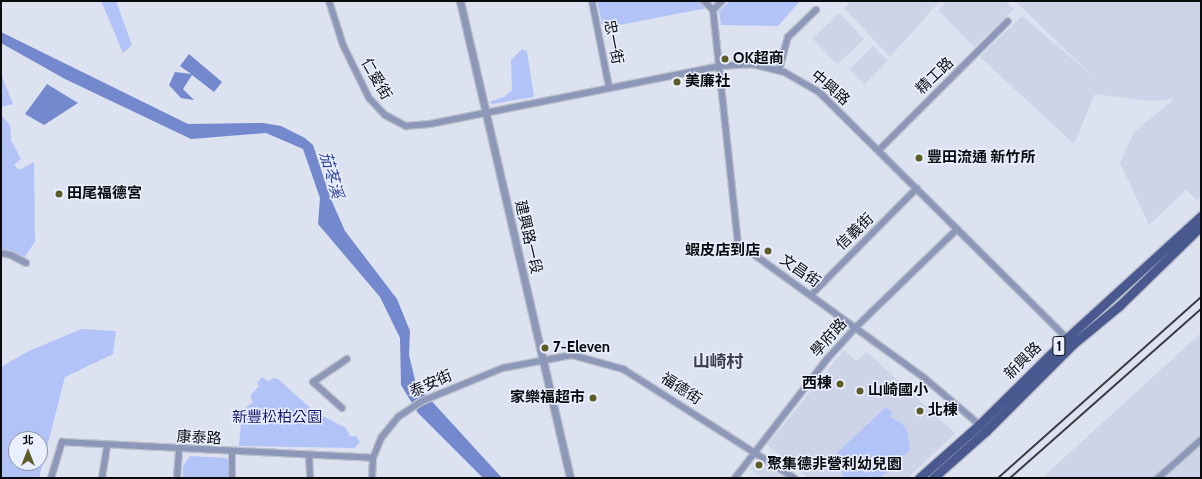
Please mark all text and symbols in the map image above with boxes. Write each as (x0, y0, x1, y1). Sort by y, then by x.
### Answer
street label: 忠一街 (600, 18, 626, 66)
place label: OK超商 (733, 50, 784, 68)
marker: OK超商 (720, 54, 730, 64)
street label: 精工路 (913, 54, 957, 98)
street label: 仁愛街 (357, 55, 395, 103)
street label: 中興路 (807, 67, 853, 109)
place label: 美廉社 (685, 73, 730, 91)
marker: 美廉社 (672, 77, 682, 87)
water label: 茄苳溪 (315, 149, 347, 201)
place label: 豐田流通 新竹所 (927, 149, 1035, 167)
marker: 豐田流通 新竹所 (914, 153, 924, 163)
place label: 田尾福德宮 (67, 185, 142, 203)
marker: 田尾福德宮 (54, 189, 64, 199)
street label: 建興路一段 (511, 198, 545, 276)
street label: 信義街 (833, 210, 877, 254)
place label: 蝦皮店到店 (685, 242, 760, 260)
marker: 蝦皮店到店 (763, 246, 773, 256)
street label: 文昌街 (776, 251, 824, 291)
street label: 學府路 (807, 315, 851, 361)
road number: 1 (1052, 334, 1066, 358)
place label: 7-Eleven (553, 339, 610, 357)
street label: 新興路 (1001, 339, 1045, 383)
marker: 7-Eleven (540, 343, 550, 353)
district label: 山崎村 (693, 352, 743, 372)
street label: 泰安街 (407, 367, 455, 401)
street label: 福德街 (657, 369, 705, 409)
place label: 西棟 (802, 375, 832, 393)
marker: 西棟 (835, 379, 845, 389)
place label: 山崎國小 (868, 382, 928, 400)
marker: 山崎國小 (855, 386, 865, 396)
place label: 家樂福超市 (510, 389, 585, 407)
marker: 家樂福超市 (588, 393, 598, 403)
place label: 北棟 (928, 402, 958, 420)
marker: 北棟 (915, 406, 925, 416)
park label: 新豐松柏公園 (232, 409, 322, 427)
street label: 康泰路 (176, 428, 222, 448)
north arrow (8, 431, 48, 471)
text: 北 (23, 433, 34, 447)
place label: 聚集德非營利幼兒園 (767, 456, 902, 474)
marker: 聚集德非營利幼兒園 (754, 460, 764, 470)

